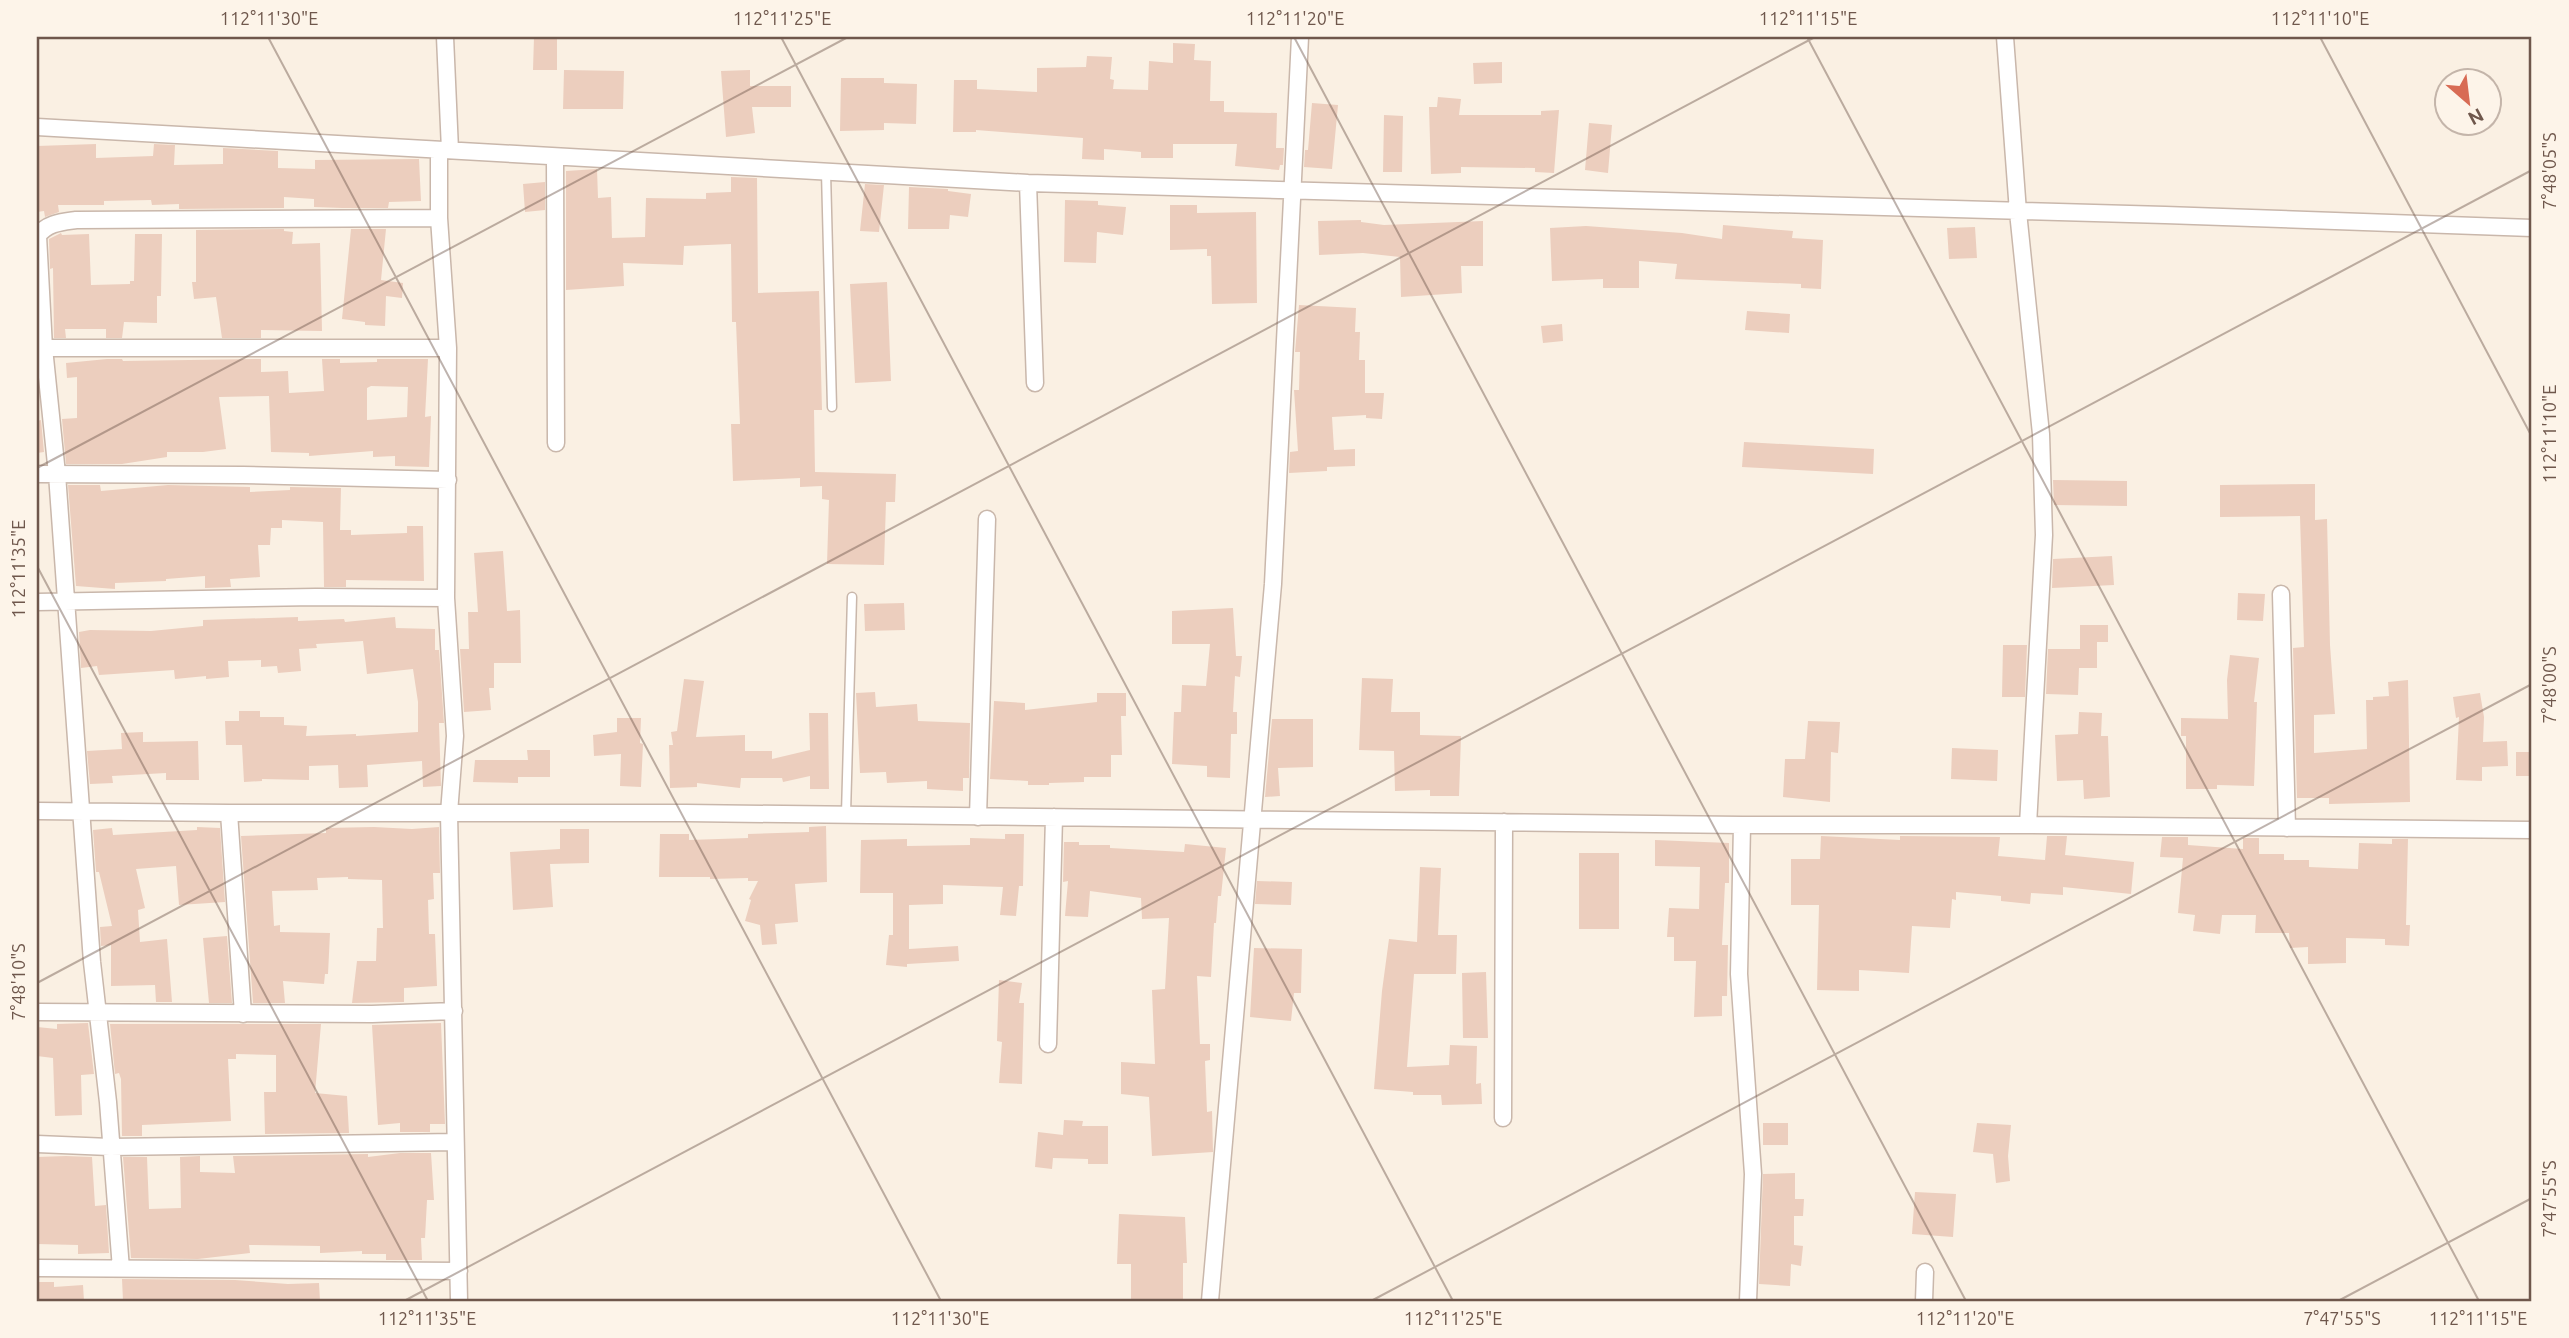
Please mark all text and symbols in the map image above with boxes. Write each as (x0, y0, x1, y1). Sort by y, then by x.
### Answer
text: 112°11'30"E (220, 8, 318, 28)
text: 112°11'25"E (733, 8, 831, 28)
text: 112°11'20"E (1246, 8, 1344, 28)
text: 112°11'15"E (1759, 8, 1857, 28)
text: 112°11'10"E (2271, 8, 2369, 28)
north arrow (2432, 66, 2502, 136)
text: N (2465, 104, 2487, 130)
text: 7°48'05"S (2539, 132, 2559, 210)
text: 112°11'10"E (2539, 385, 2559, 483)
text: 112°11'35"E (8, 520, 28, 618)
text: 7°48'00"S (2539, 646, 2559, 724)
text: 7°48'10"S (8, 943, 28, 1021)
text: 7°47'55"S (2539, 1160, 2559, 1238)
text: 112°11'35"E (378, 1308, 476, 1328)
text: 112°11'30"E (891, 1308, 989, 1328)
text: 112°11'25"E (1404, 1308, 1502, 1328)
text: 112°11'20"E (1916, 1308, 2014, 1328)
text: 7°47'55"S (2303, 1308, 2381, 1328)
text: 112°11'15"E (2429, 1308, 2527, 1328)

